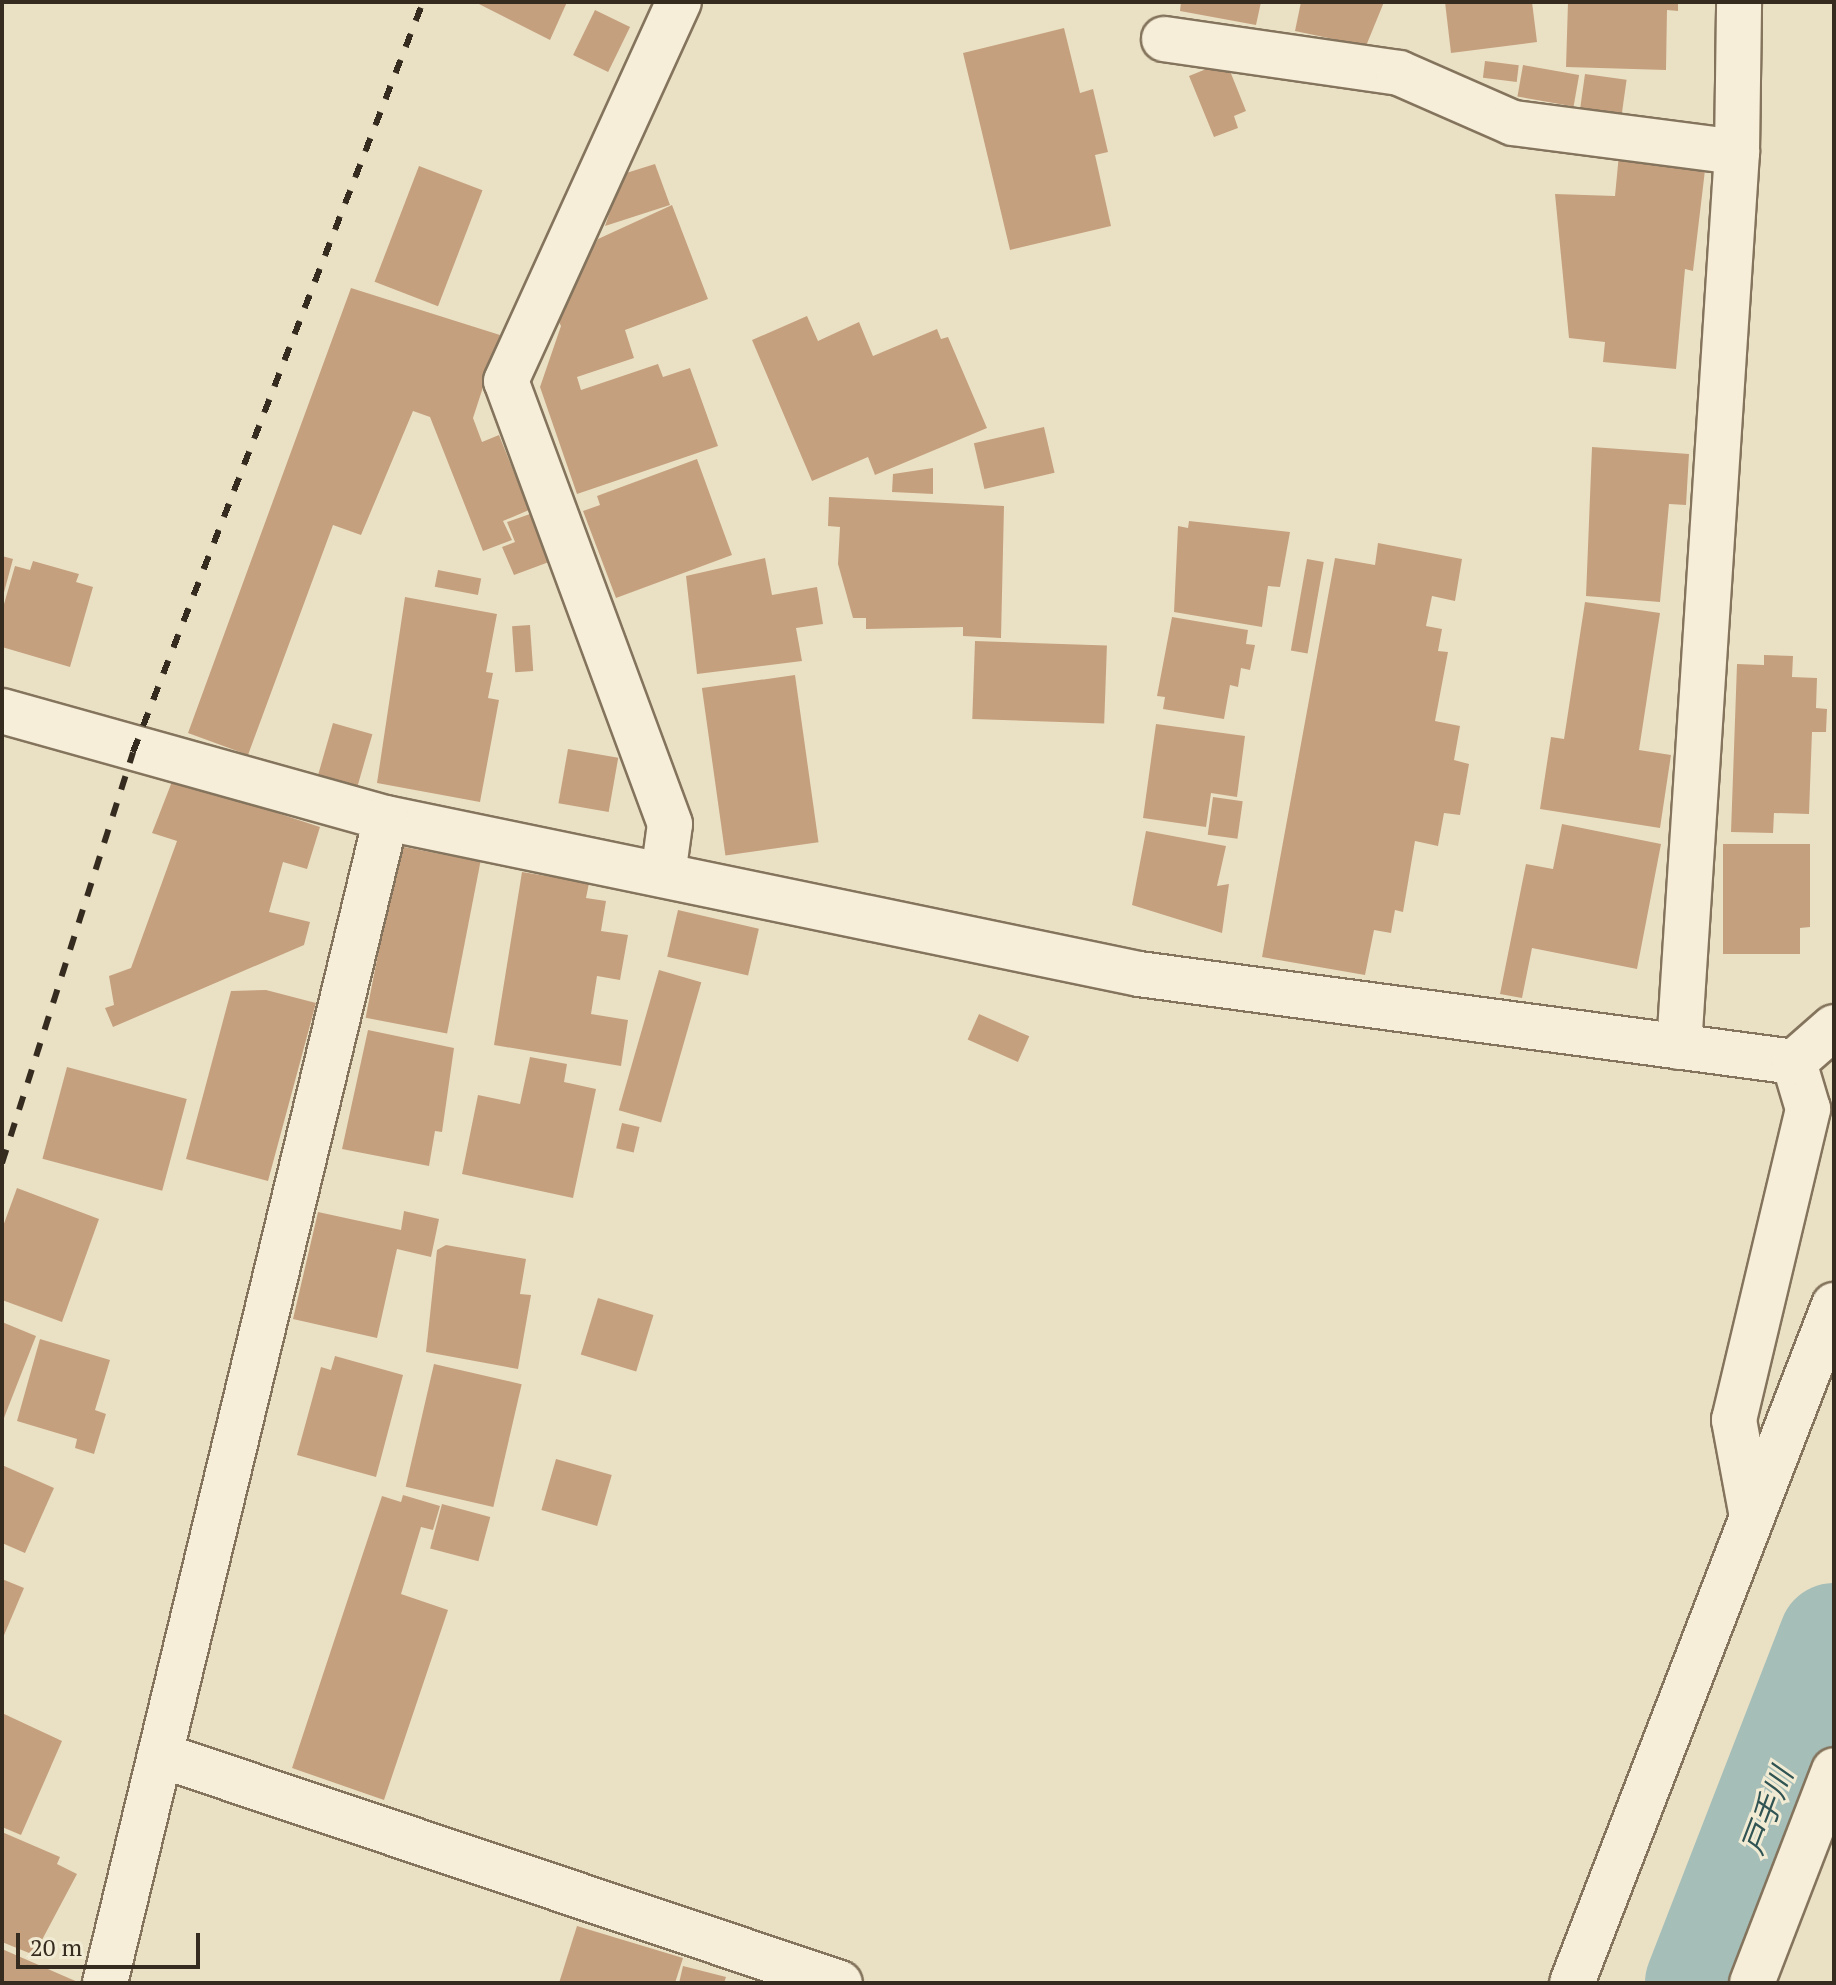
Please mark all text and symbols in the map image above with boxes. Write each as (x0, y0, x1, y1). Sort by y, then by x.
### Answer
water label: 戸手川 (1734, 1763, 1800, 1859)
scale bar (20, 1917, 204, 1967)
text: 20 m (30, 1931, 82, 1963)

